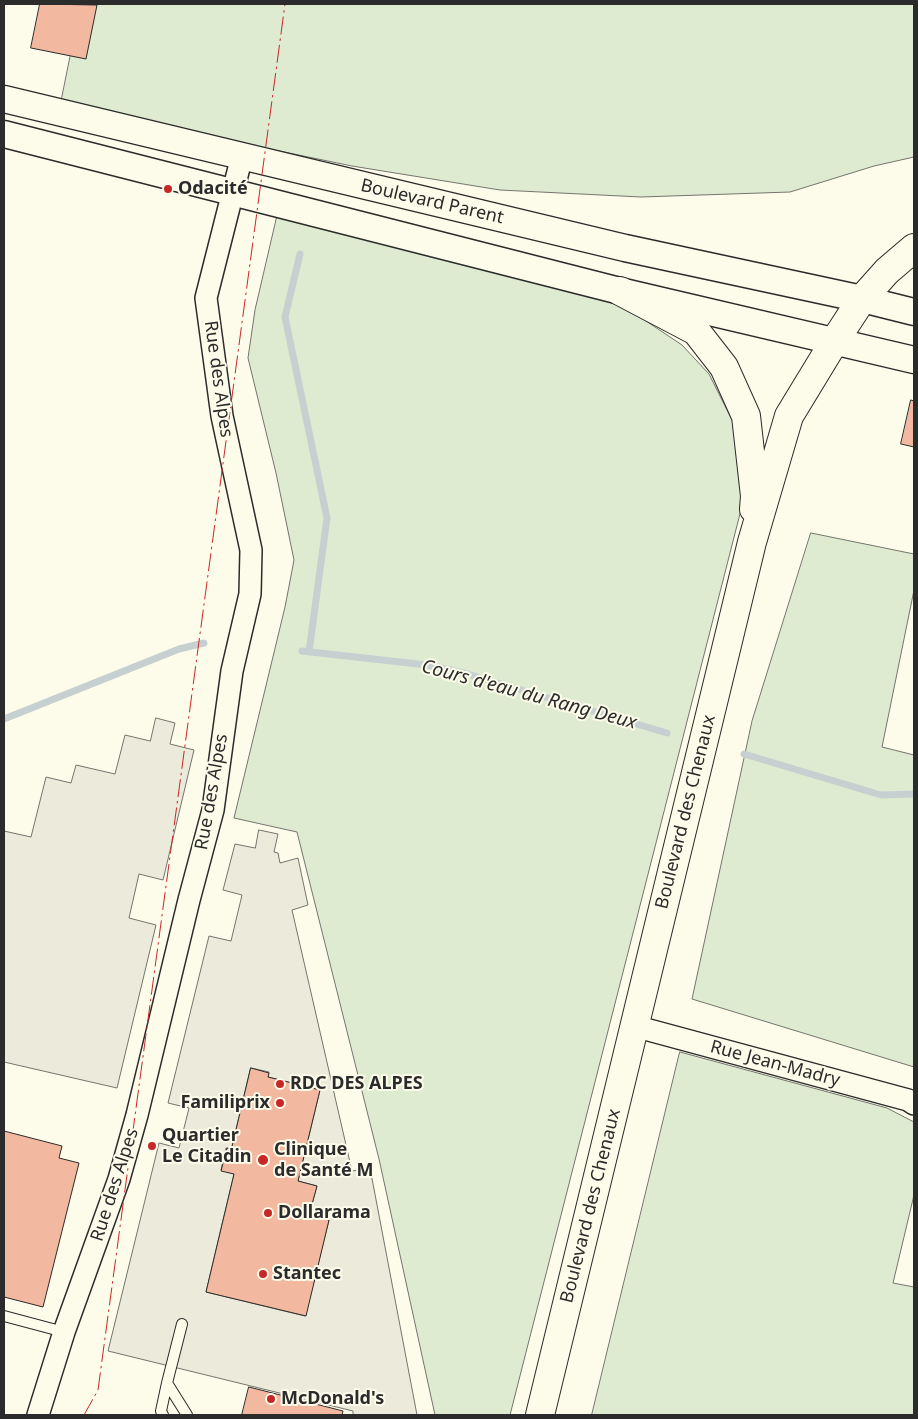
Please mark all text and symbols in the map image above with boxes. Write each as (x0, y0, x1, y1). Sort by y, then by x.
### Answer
street label: Boulevard Parent (358, 175, 506, 229)
place label: Odacité (178, 178, 248, 200)
marker: Odacité (162, 183, 174, 195)
street label: Rue des Alpes (199, 319, 237, 439)
water label: Cours d'eau du Rang Deux (419, 655, 639, 735)
street label: Boulevard des Chenaux (651, 713, 721, 911)
street label: Rue des Alpes (191, 732, 233, 852)
street label: Rue Jean-Madry (708, 1036, 842, 1092)
place label: RDC DES ALPES (290, 1073, 423, 1095)
marker: RDC DES ALPES (274, 1078, 286, 1090)
place label: Familiprix (180, 1092, 270, 1114)
marker: Familiprix (274, 1097, 286, 1109)
street label: Boulevard des Chenaux (556, 1107, 626, 1305)
place label: Quartier Le Citadin (162, 1125, 251, 1168)
street label: Rue des Alpes (87, 1126, 143, 1244)
place label: Clinique de Santé M (274, 1139, 373, 1182)
marker: Quartier Le Citadin (146, 1140, 158, 1152)
marker: Clinique de Santé M (256, 1153, 270, 1167)
place label: Dollarama (278, 1202, 371, 1224)
marker: Dollarama (262, 1207, 274, 1219)
place label: Stantec (273, 1263, 341, 1285)
marker: Stantec (257, 1268, 269, 1280)
place label: McDonald's (281, 1388, 384, 1410)
marker: McDonald's (265, 1393, 277, 1405)

